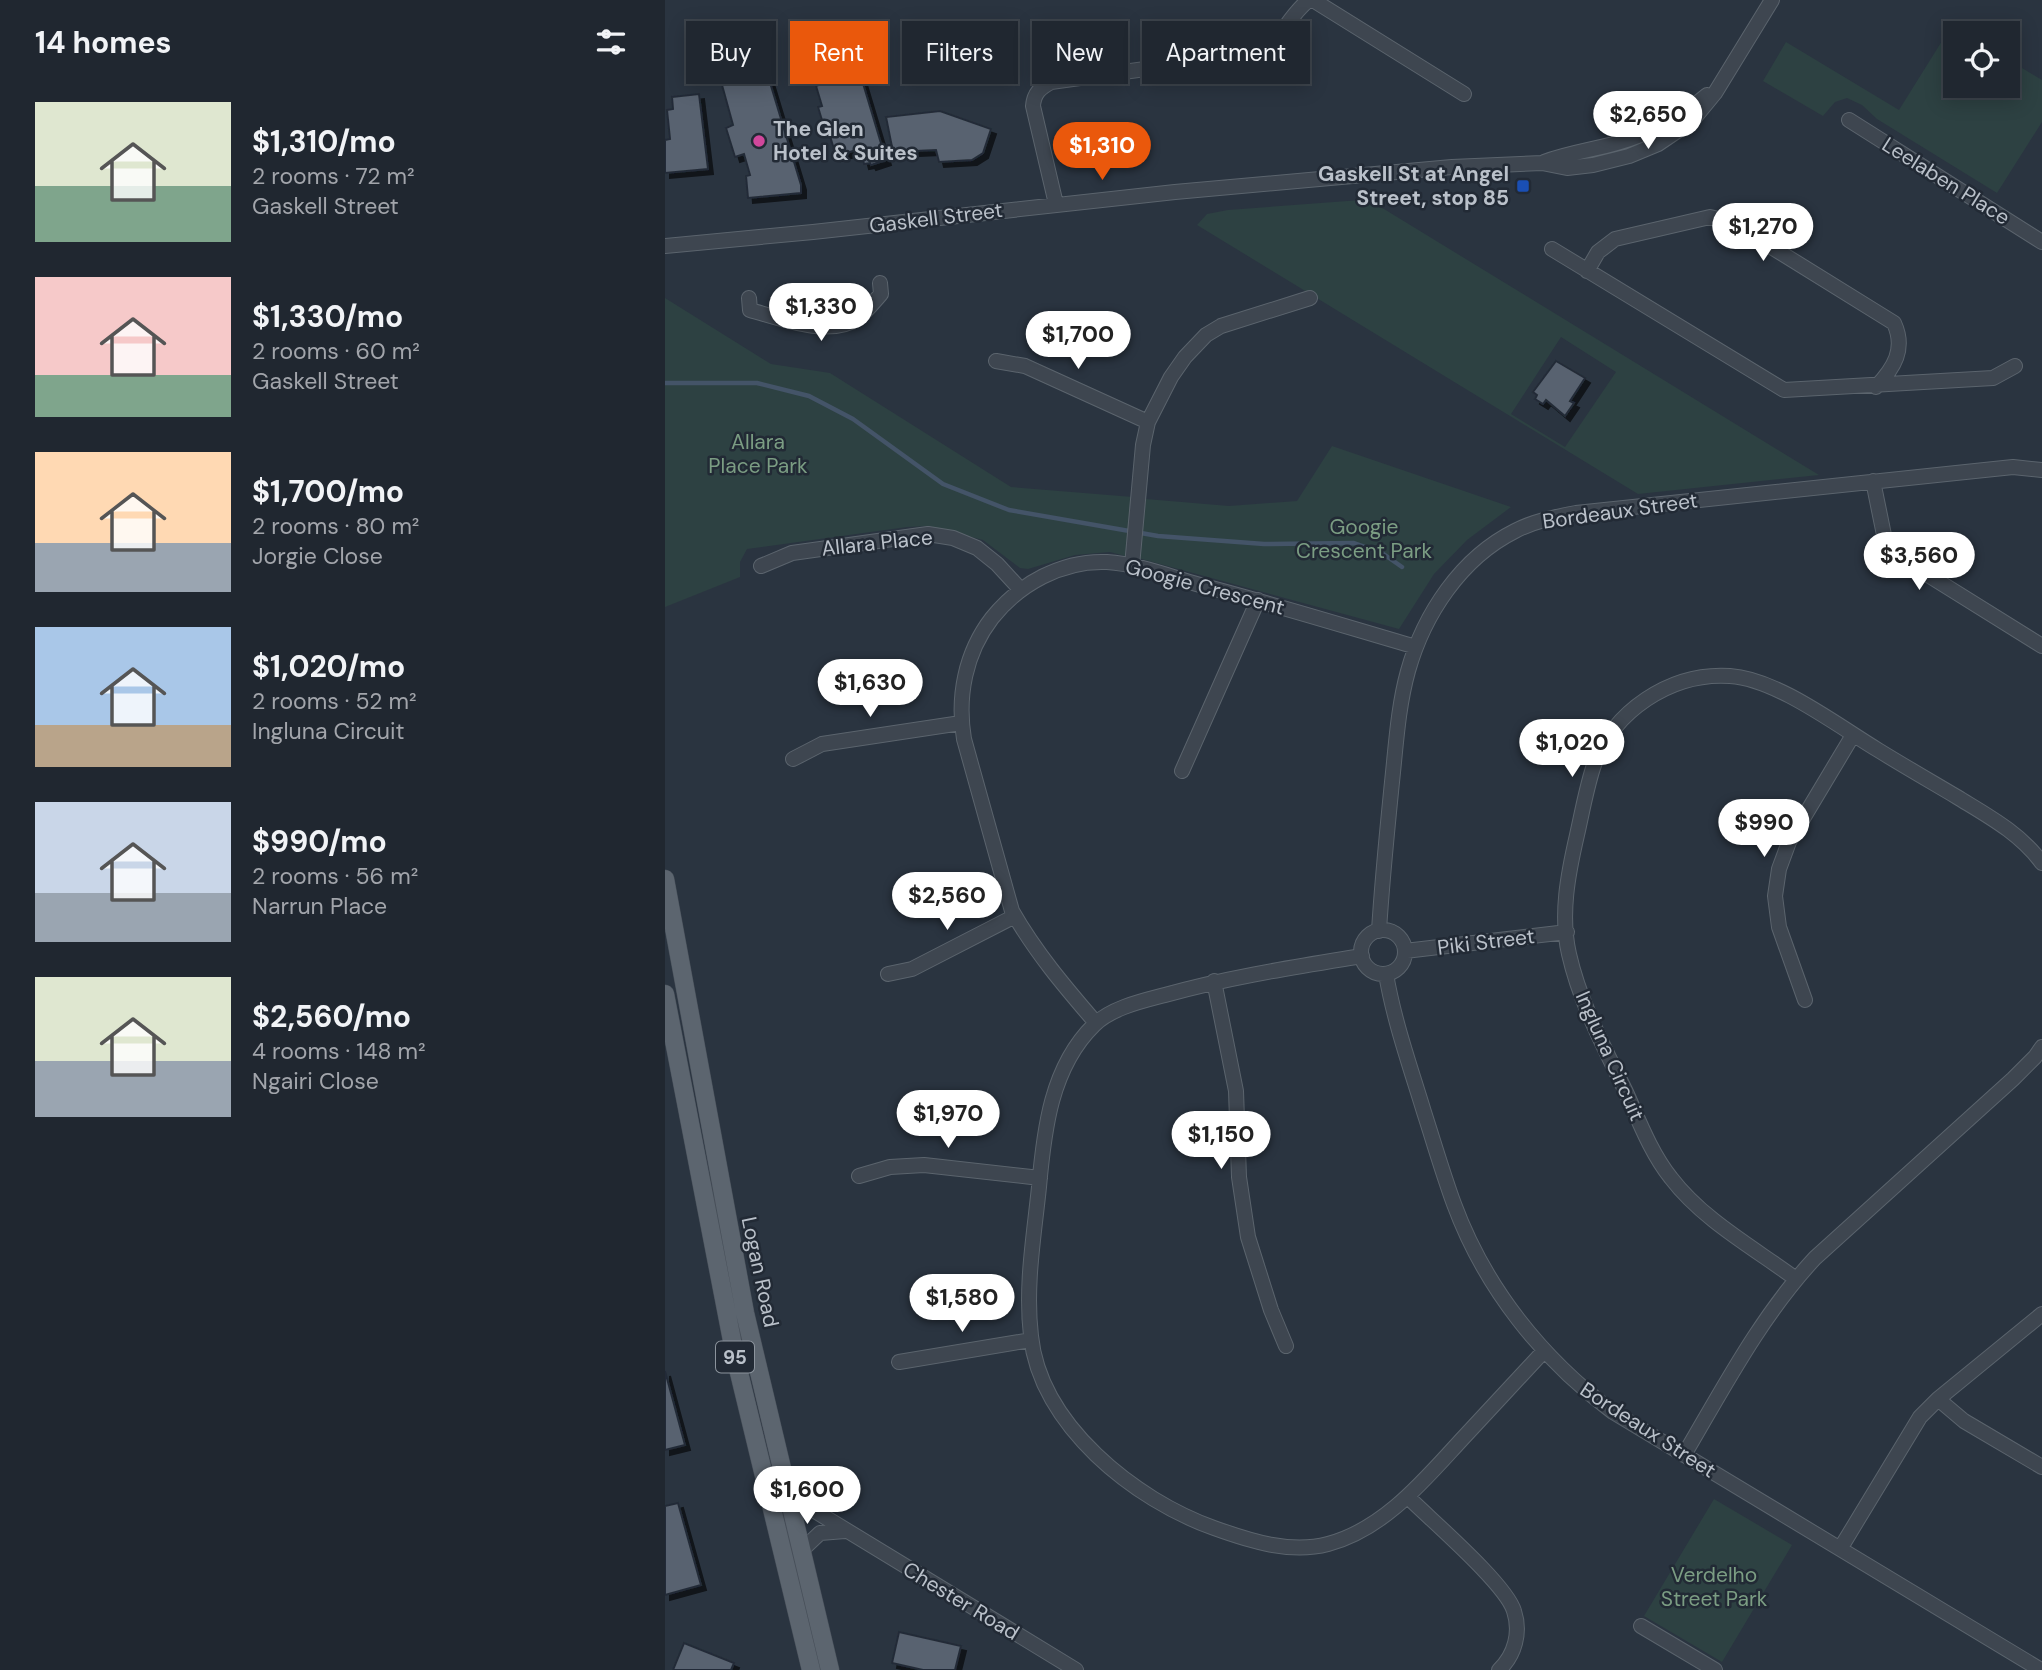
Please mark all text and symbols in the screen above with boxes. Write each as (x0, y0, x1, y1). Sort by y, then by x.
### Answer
chip: Buy (686, 21, 776, 84)
chip: Rent (790, 21, 888, 84)
chip: Filters (902, 21, 1018, 84)
chip: New (1032, 21, 1128, 84)
chip: Apartment (1142, 21, 1310, 84)
map controls (1943, 21, 2020, 98)
button: locate (1943, 21, 2020, 98)
text: 14 homes (35, 23, 172, 62)
icon: filters (592, 23, 630, 61)
pin: $2,650 (1591, 92, 1705, 151)
text: $2,650 (1609, 99, 1687, 129)
place label: The Glen Hotel & Suites (773, 115, 918, 167)
text: $1,310/mo (252, 122, 396, 161)
pin: $1,310 (1045, 122, 1159, 182)
icon: home (91, 130, 175, 214)
text: $1,310 (1069, 130, 1135, 160)
street label: Leelaben Place (1877, 131, 2015, 231)
marker: The Glen Hotel & Suites (751, 133, 767, 149)
place label: Gaskell St at Angel Street, stop 85 (1318, 160, 1509, 212)
text: 2 rooms · 72 m² (252, 161, 415, 191)
marker: Gaskell St at Angel Street, stop 85 (1515, 178, 1531, 194)
text: Gaskell Street (252, 191, 399, 221)
street label: Gaskell Street (868, 196, 1004, 240)
pin: $1,270 (1706, 204, 1820, 263)
text: $1,270 (1728, 211, 1798, 241)
pin: $1,330 (764, 284, 878, 343)
text: $1,330 (785, 291, 857, 321)
text: $1,330/mo (252, 297, 403, 336)
icon: home (91, 305, 175, 389)
pin: $1,700 (1021, 312, 1135, 371)
text: $1,700 (1042, 319, 1114, 349)
text: 2 rooms · 60 m² (252, 336, 420, 366)
text: Gaskell Street (252, 366, 399, 396)
park label: Allara Place Park (708, 428, 808, 480)
text: $1,700/mo (252, 472, 404, 511)
icon: home (91, 480, 175, 564)
street label: Bordeaux Street (1541, 486, 1699, 536)
text: 2 rooms · 80 m² (252, 511, 419, 541)
park label: Googie Crescent Park (1296, 513, 1433, 565)
street label: Allara Place (820, 523, 934, 563)
pin: $3,560 (1862, 532, 1976, 592)
text: $3,560 (1880, 540, 1958, 570)
text: Jorgie Close (252, 541, 383, 571)
street label: Googie Crescent (1122, 552, 1288, 622)
text: $1,020/mo (252, 647, 405, 686)
icon: home (91, 655, 175, 739)
pin: $1,630 (813, 660, 927, 719)
text: $1,630 (834, 667, 906, 697)
text: 2 rooms · 52 m² (252, 686, 417, 716)
text: Ingluna Circuit (252, 716, 405, 746)
pin: $1,020 (1515, 720, 1629, 779)
text: $1,020 (1535, 727, 1609, 757)
pin: $990 (1723, 800, 1805, 859)
text: $990 (1734, 807, 1794, 837)
text: $990/mo (252, 822, 387, 861)
icon: home (91, 830, 175, 914)
text: 2 rooms · 56 m² (252, 861, 418, 891)
pin: $2,560 (890, 872, 1004, 932)
text: $2,560 (908, 880, 986, 910)
text: Narrun Place (252, 891, 387, 921)
street label: Piki Street (1436, 922, 1536, 962)
street label: Ingluna Circuit (1569, 987, 1651, 1125)
text: $2,560/mo (252, 997, 411, 1036)
icon: home (91, 1005, 175, 1089)
text: 4 rooms · 148 m² (252, 1036, 426, 1066)
text: Ngairi Close (252, 1066, 379, 1096)
pin: $1,970 (891, 1090, 1005, 1150)
text: $1,970 (913, 1098, 983, 1128)
pin: $1,150 (1164, 1112, 1278, 1171)
text: $1,150 (1188, 1119, 1254, 1149)
street label: Logan Road (735, 1214, 785, 1330)
pin: $1,580 (905, 1274, 1019, 1334)
text: $1,580 (926, 1282, 998, 1312)
road number: 95 (716, 1342, 754, 1372)
street label: Bordeaux Street (1575, 1376, 1721, 1484)
pin: $1,600 (750, 1466, 864, 1526)
text: $1,600 (770, 1474, 844, 1504)
street label: Chester Road (898, 1555, 1024, 1647)
park label: Verdelho Street Park (1661, 1561, 1768, 1613)

